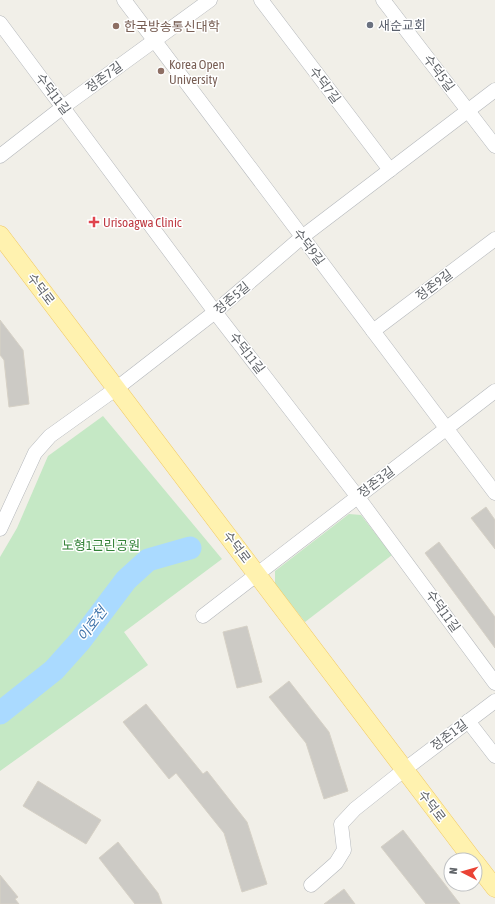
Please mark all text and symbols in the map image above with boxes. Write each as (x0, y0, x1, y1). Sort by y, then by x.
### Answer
place label: 새순교회 (378, 18, 426, 33)
place label: 한국방송통신대학 (124, 19, 220, 34)
marker: 새순교회 (365, 20, 375, 30)
marker: 한국방송통신대학 (111, 21, 121, 31)
street label: 수덕5길 (420, 52, 458, 94)
place label: Korea Open University (169, 57, 225, 87)
street label: 정존7길 (83, 59, 125, 95)
street label: 수덕7길 (306, 64, 344, 106)
marker: Korea Open University (156, 66, 166, 76)
street label: 수덕11길 (33, 70, 73, 118)
place label: Urisoagwa Clinic (103, 215, 182, 230)
marker: Urisoagwa Clinic (88, 216, 100, 228)
street label: 수덕9길 (290, 226, 328, 268)
street label: 정존9길 (413, 266, 455, 304)
street label: 수덕로 (24, 270, 58, 308)
street label: 정존5길 (211, 279, 253, 317)
street label: 수덕11길 (226, 329, 268, 377)
street label: 정존3길 (355, 463, 397, 501)
street label: 수덕로 (220, 528, 254, 566)
park label: 노형1근린공원 (62, 538, 140, 553)
street label: 수덕11길 (423, 587, 463, 635)
water label: 이호천 (74, 603, 111, 644)
street label: 정존1길 (428, 716, 470, 754)
street label: 수덕로 (415, 787, 449, 825)
north arrow (443, 852, 483, 892)
text: N (447, 867, 459, 875)

